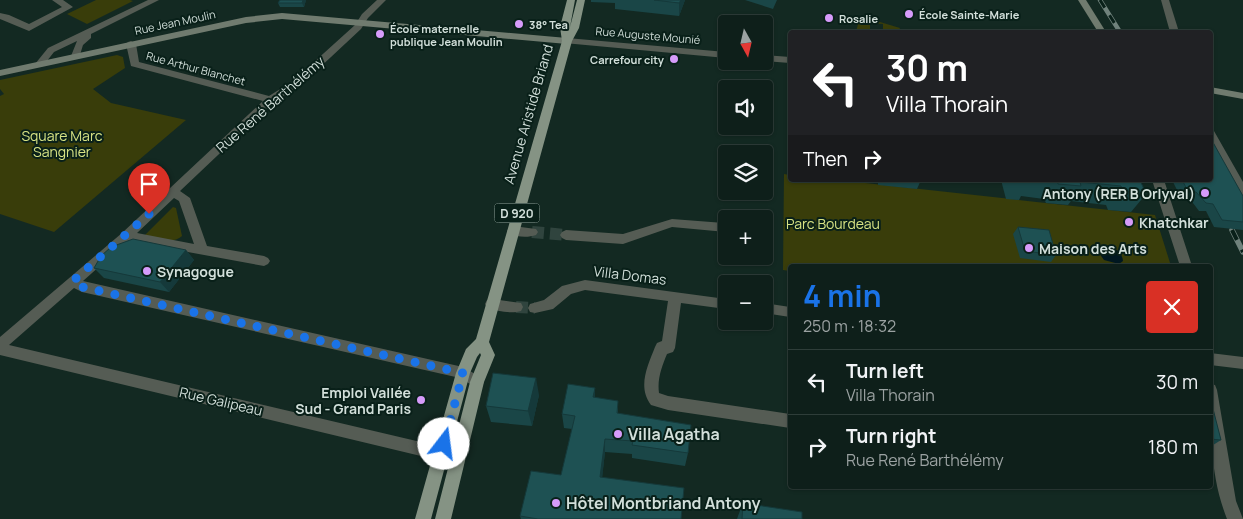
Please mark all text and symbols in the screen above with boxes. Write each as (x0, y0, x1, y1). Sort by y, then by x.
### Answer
street label: Rue Jean Moulin (133, 6, 217, 38)
place label: École Sainte-Marie (919, 7, 1020, 22)
marker: École Sainte-Marie (903, 8, 915, 20)
place label: Rosalie (839, 11, 878, 26)
marker: Rosalie (823, 12, 835, 24)
north arrow (718, 15, 772, 70)
map controls (718, 15, 773, 330)
place label: 38° Tea (529, 17, 568, 32)
marker: 38° Tea (513, 18, 525, 30)
place label: École maternelle publique Jean Moulin (390, 21, 503, 49)
street label: Rue Auguste Mounié (595, 23, 702, 47)
marker: École maternelle publique Jean Moulin (374, 28, 386, 40)
street label: Avenue Aristide Briand (499, 42, 557, 186)
text: 30 m (886, 44, 968, 92)
street label: Rue Arthur Blanchet (145, 48, 247, 88)
icon: left (803, 50, 868, 115)
street label: Rue René Barthélémy (212, 51, 329, 156)
place label: Carrefour city (590, 52, 665, 67)
marker: Carrefour city (668, 53, 680, 65)
button: sound (718, 80, 773, 135)
text: Villa Thorain (886, 89, 1008, 119)
park label: Square Marc Sangnier (21, 126, 103, 161)
button: layers (718, 145, 773, 200)
icon: right (858, 145, 886, 173)
text: Then (803, 146, 848, 172)
pin (128, 163, 170, 214)
icon: arrive (135, 170, 163, 198)
place label: Antony (RER B Orlyval) (1042, 184, 1195, 203)
marker: Antony (RER B Orlyval) (1199, 187, 1211, 199)
road number: D 920 (494, 204, 540, 222)
button: + (718, 210, 773, 265)
place label: Khatchkar (1139, 213, 1209, 232)
park label: Parc Bourdeau (786, 214, 880, 233)
marker: Khatchkar (1123, 216, 1135, 228)
place label: Maison des Arts (1039, 239, 1147, 258)
marker: Maison des Arts (1023, 242, 1035, 254)
street label: Villa Domas (592, 261, 668, 289)
place label: Synagogue (157, 262, 234, 281)
marker: Synagogue (141, 265, 153, 277)
button: − (718, 275, 773, 330)
text: 4 min (803, 275, 881, 316)
button: close (1146, 281, 1198, 333)
text: 250 m · 18:32 (803, 315, 896, 337)
text: Turn left (846, 358, 924, 384)
icon: left (803, 368, 831, 396)
text: 30 m (1156, 369, 1198, 395)
street label: Rue Galipeau (178, 382, 264, 420)
place label: Emploi Vallée Sud - Grand Paris (295, 383, 411, 418)
text: Villa Thorain (846, 384, 935, 406)
marker: Emploi Vallée Sud - Grand Paris (415, 394, 427, 406)
position arrow (417, 417, 469, 469)
place label: Villa Agatha (628, 423, 720, 445)
text: Turn right (846, 423, 936, 449)
marker: Villa Agatha (612, 428, 624, 440)
icon: right (803, 433, 831, 461)
text: 180 m (1148, 434, 1198, 460)
text: Rue René Barthélémy (846, 449, 1004, 471)
place label: Hôtel Montbriand Antony (566, 492, 760, 514)
marker: Hôtel Montbriand Antony (550, 497, 562, 509)

